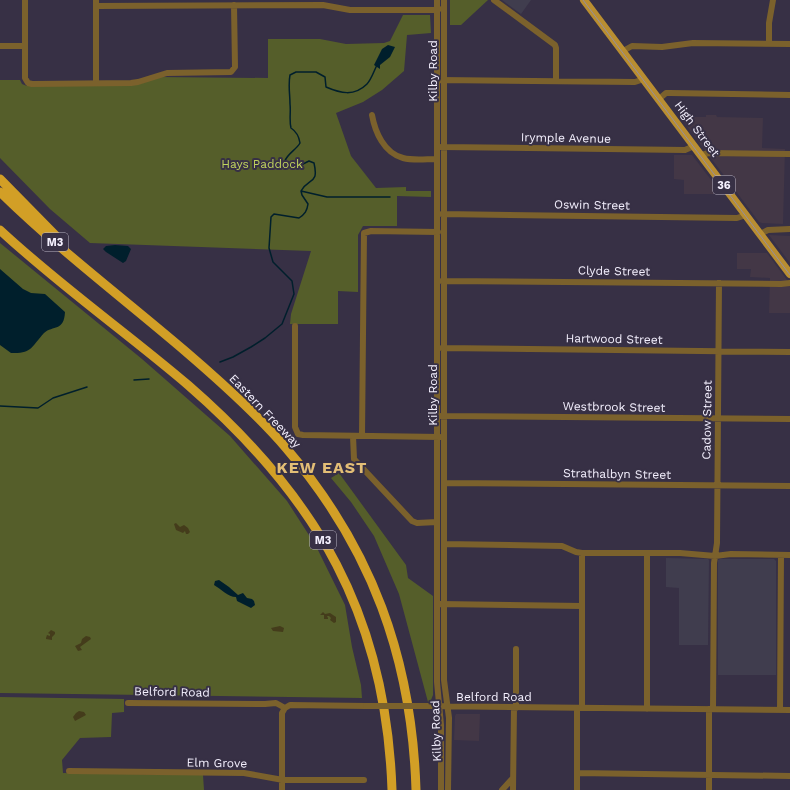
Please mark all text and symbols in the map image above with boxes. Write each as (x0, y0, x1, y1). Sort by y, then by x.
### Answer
street label: Kilby Road (426, 40, 440, 102)
street label: High Street (672, 98, 722, 160)
street label: Irymple Avenue (521, 130, 611, 146)
park label: Hays Paddock (221, 157, 303, 171)
road number: 36 (713, 176, 735, 194)
street label: Oswin Street (554, 197, 630, 213)
road number: M3 (42, 233, 68, 251)
street label: Clyde Street (578, 263, 650, 279)
street label: Hartwood Street (565, 331, 663, 347)
street label: Kilby Road (426, 364, 440, 426)
street label: Eastern Freeway (226, 371, 304, 451)
street label: Cadow Street (699, 380, 715, 460)
street label: Westbrook Street (562, 399, 666, 415)
district label: KEW EAST (277, 458, 367, 477)
street label: Strathalbyn Street (563, 466, 671, 482)
road number: M3 (310, 531, 336, 549)
street label: Belford Road (134, 684, 210, 700)
street label: Belford Road (456, 690, 532, 704)
street label: Kilby Road (428, 700, 444, 762)
street label: Elm Grove (187, 755, 247, 771)

